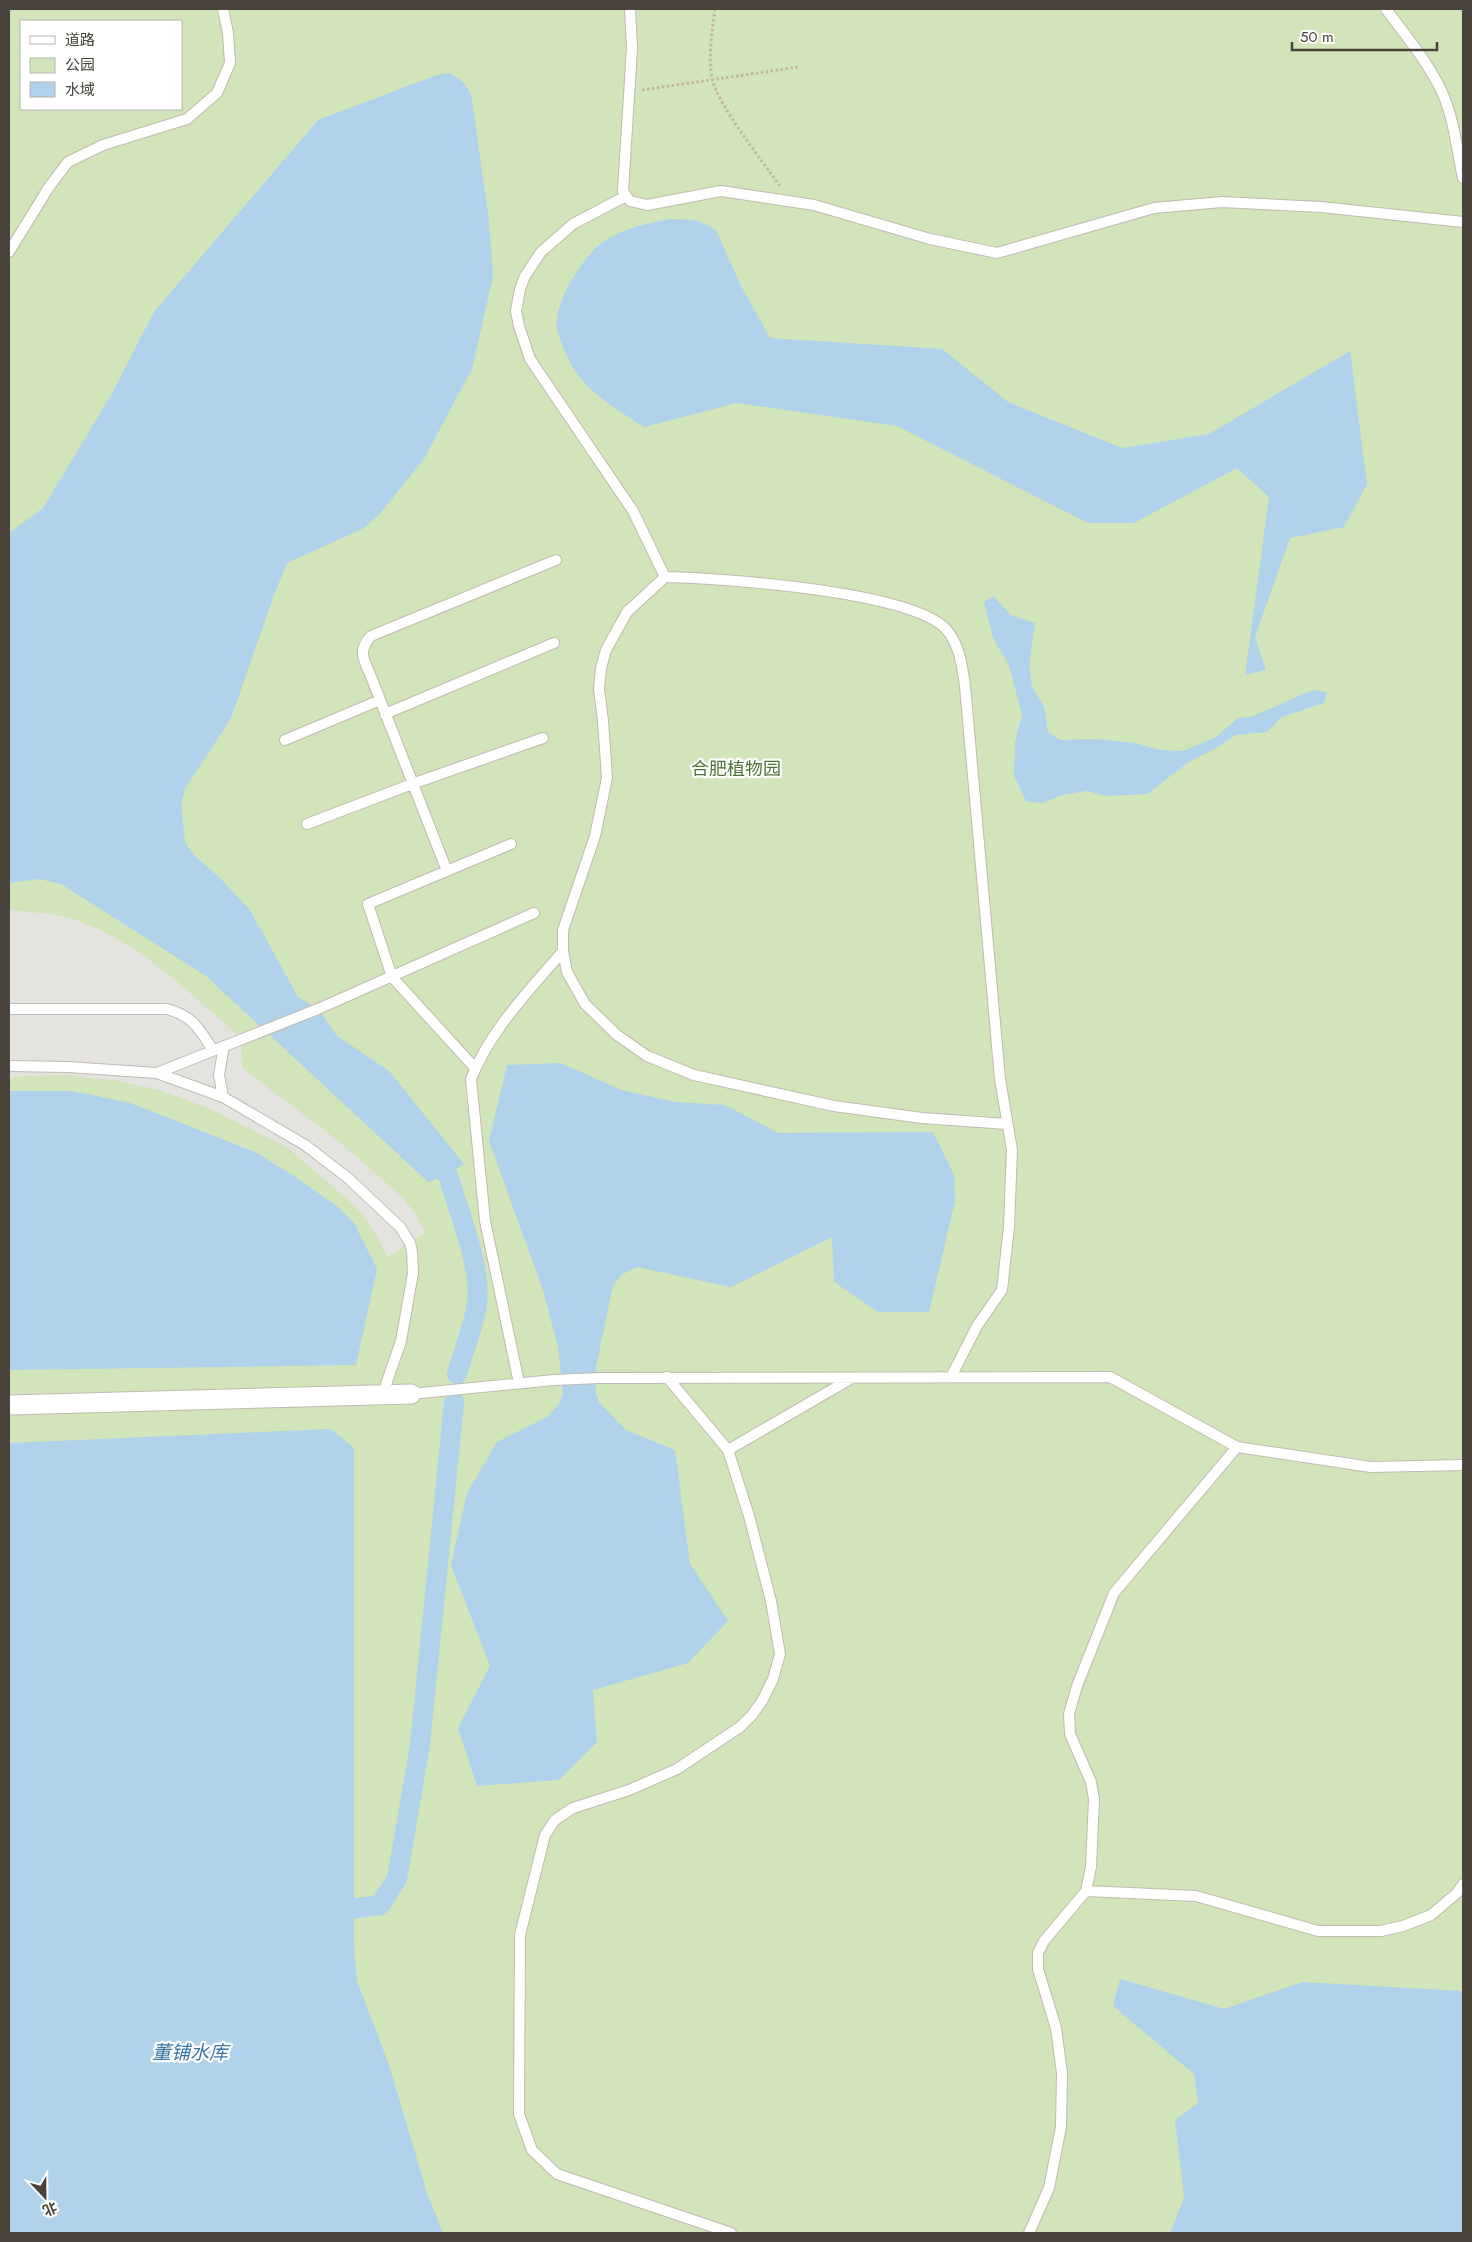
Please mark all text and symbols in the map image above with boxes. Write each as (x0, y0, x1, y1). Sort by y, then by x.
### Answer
legend (20, 20, 182, 110)
scale bar (1292, 20, 1437, 52)
text: 50 m (1300, 26, 1334, 48)
text: 道路 (65, 29, 95, 51)
text: 公园 (65, 54, 95, 76)
text: 水域 (65, 79, 95, 101)
park label: 合肥植物园 (691, 756, 781, 782)
water label: 董铺水库 (152, 2039, 231, 2066)
north arrow (20, 2172, 70, 2222)
text: 北 (40, 2197, 60, 2221)

